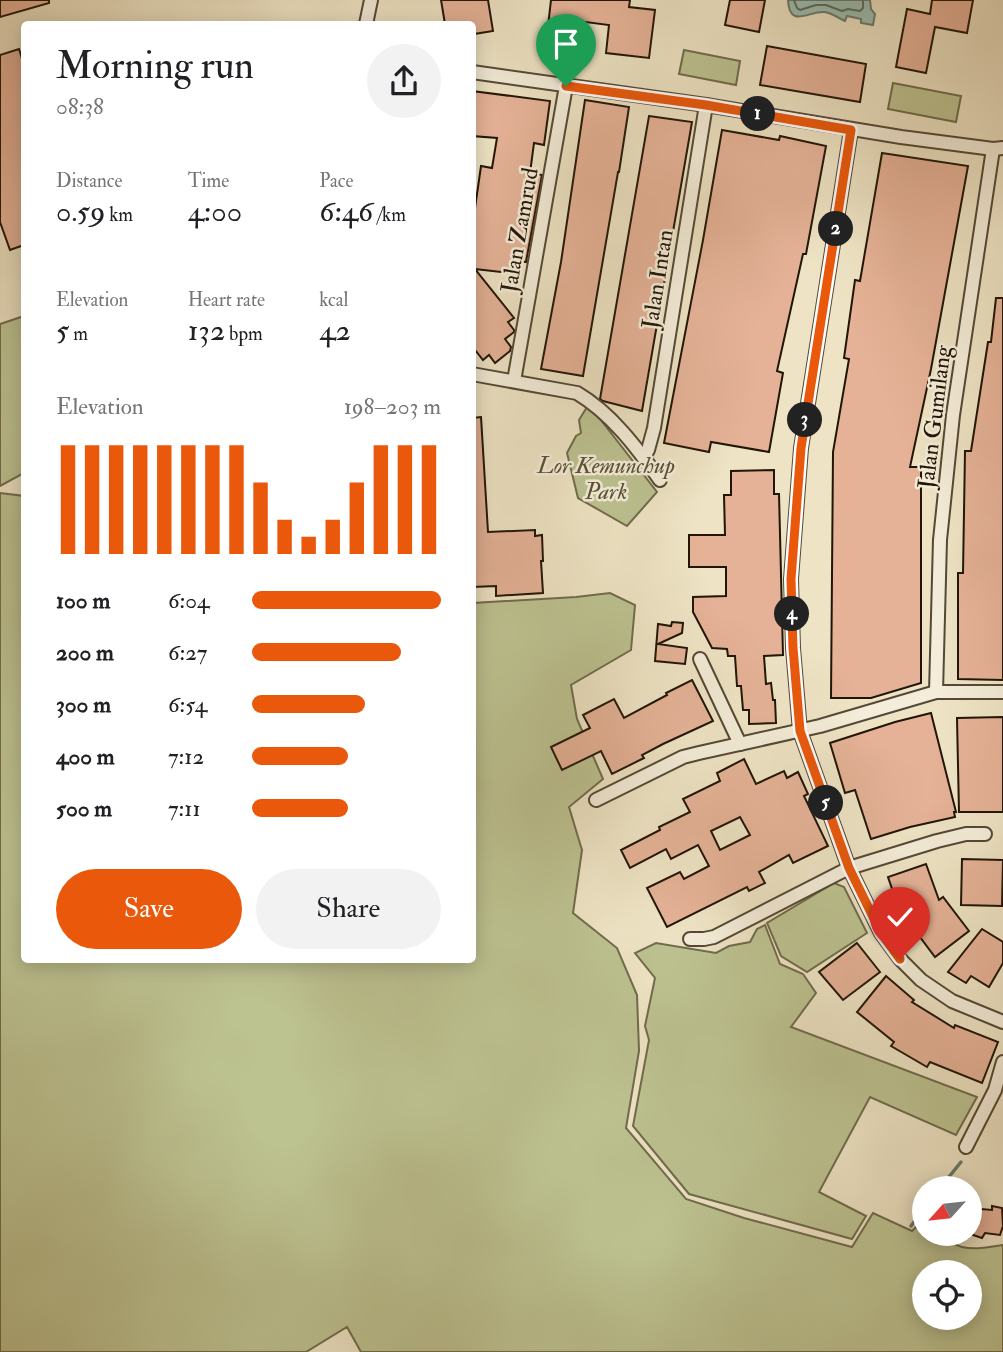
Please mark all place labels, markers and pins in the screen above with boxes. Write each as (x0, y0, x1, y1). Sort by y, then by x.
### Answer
pin (536, 14, 596, 86)
pin: 1 (740, 96, 776, 132)
pin: 2 (818, 212, 854, 246)
pin: 3 (788, 402, 822, 438)
pin: 4 (774, 596, 810, 632)
pin: 5 (808, 786, 844, 820)
pin (870, 887, 930, 959)

